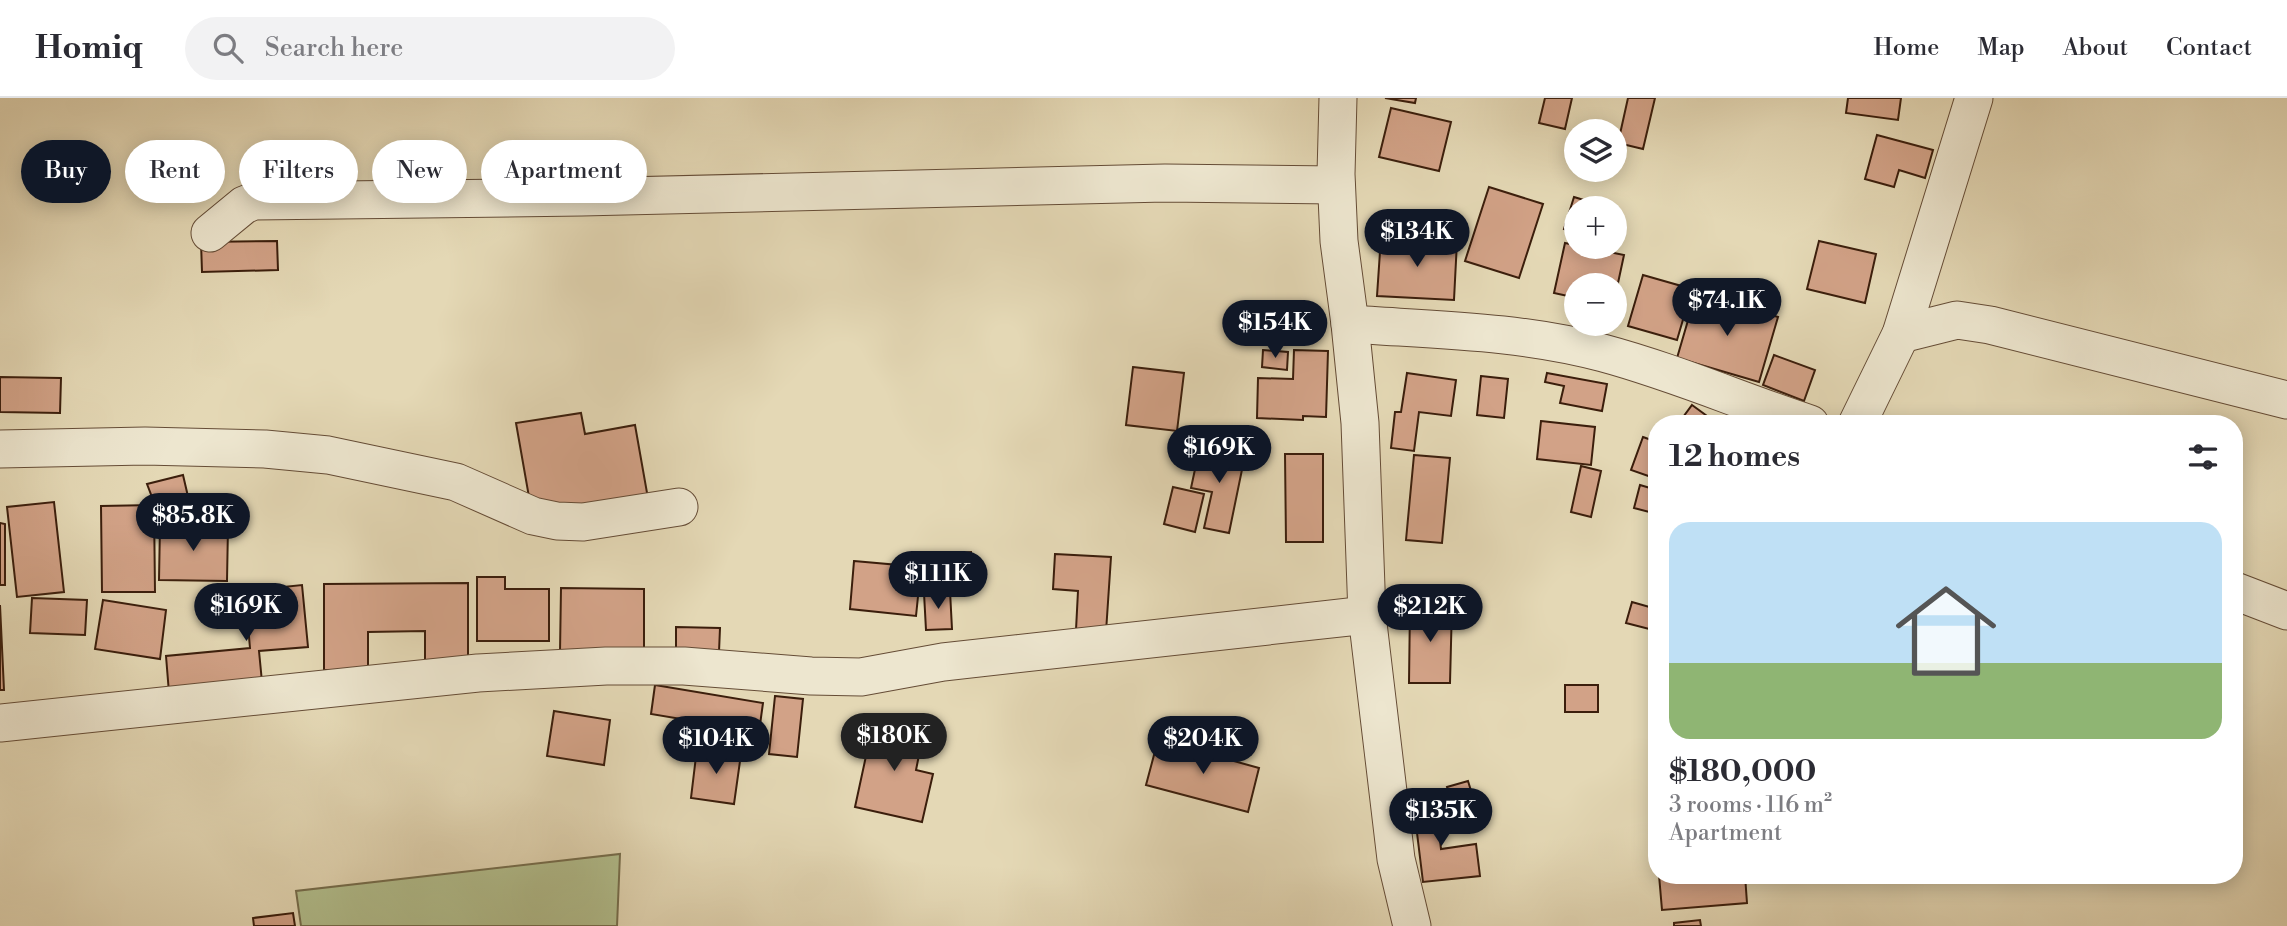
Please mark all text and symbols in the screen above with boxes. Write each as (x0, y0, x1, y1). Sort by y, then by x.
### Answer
search box (185, 17, 675, 80)
text: Homiq (35, 28, 143, 69)
icon: search (209, 29, 247, 67)
text: Search here (265, 32, 403, 64)
text: Home (1874, 33, 1939, 63)
text: Map (1977, 33, 2025, 63)
text: About (2063, 33, 2128, 63)
text: Contact (2166, 33, 2252, 63)
map controls (1564, 119, 1627, 336)
button: layers (1564, 119, 1627, 182)
chip: Buy (21, 140, 111, 203)
chip: Rent (125, 140, 225, 203)
chip: Filters (239, 140, 358, 203)
chip: New (372, 140, 467, 203)
chip: Apartment (481, 140, 647, 203)
button: + (1564, 196, 1627, 259)
pin: $134K (1368, 209, 1466, 269)
text: $134K (1381, 218, 1453, 246)
button: − (1564, 273, 1627, 336)
pin: $74.1K (1670, 278, 1784, 338)
text: $74.1K (1688, 287, 1766, 315)
pin: $154K (1226, 300, 1324, 360)
text: $154K (1238, 309, 1312, 337)
pin: $169K (1170, 426, 1268, 485)
text: $169K (1183, 434, 1255, 462)
text: 12 homes (1669, 438, 1800, 476)
icon: filters (2184, 438, 2222, 476)
pin: $85.8K (136, 494, 250, 553)
text: $85.8K (152, 502, 234, 530)
pin: $111K (889, 552, 987, 611)
text: $111K (905, 560, 971, 588)
icon: home (1883, 568, 2009, 694)
pin: $169K (197, 584, 295, 643)
pin: $212K (1381, 584, 1479, 644)
text: $169K (210, 592, 282, 620)
text: $212K (1394, 593, 1466, 621)
pin: $180K (845, 714, 943, 773)
pin: $104K (667, 716, 765, 776)
pin: $204K (1154, 716, 1252, 776)
text: $180K (857, 722, 931, 750)
text: $104K (679, 725, 753, 753)
text: $204K (1164, 725, 1242, 753)
text: $180,000 (1669, 753, 1816, 791)
pin: $135K (1392, 788, 1490, 848)
text: 3 rooms · 116 m² (1669, 791, 1832, 819)
text: $135K (1405, 797, 1477, 825)
text: Apartment (1669, 819, 1782, 847)

